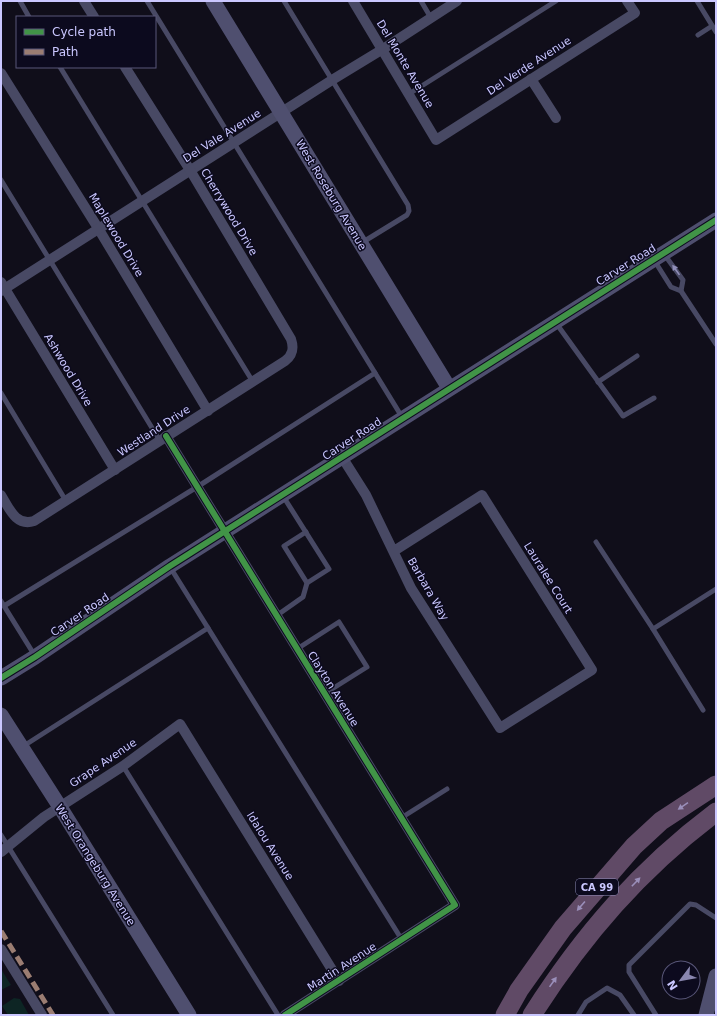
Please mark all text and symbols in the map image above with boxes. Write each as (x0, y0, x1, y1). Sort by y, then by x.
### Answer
legend (16, 16, 156, 68)
street label: Del Monte Avenue (374, 18, 437, 111)
text: Cycle path (52, 25, 116, 39)
street label: Del Verde Avenue (484, 34, 574, 98)
text: Path (52, 45, 78, 59)
street label: Del Vale Avenue (181, 107, 264, 165)
street label: West Roseburg Avenue (293, 137, 369, 253)
street label: Cherrywood Drive (198, 166, 260, 258)
street label: Maplewood Drive (86, 191, 146, 279)
street label: Carver Road (594, 242, 658, 288)
one-way arrow (672, 265, 680, 275)
street label: Ashwood Drive (41, 331, 95, 409)
street label: Westland Drive (115, 403, 193, 459)
street label: Carver Road (320, 415, 384, 463)
street label: Lauralee Court (521, 540, 575, 617)
street label: Barbara Way (405, 555, 452, 623)
street label: Carver Road (48, 591, 112, 639)
street label: Clayton Avenue (305, 649, 362, 729)
street label: Grape Avenue (67, 736, 139, 790)
street label: West Orangeburg Avenue (52, 802, 138, 928)
one-way arrow (678, 802, 689, 810)
street label: Idalou Avenue (244, 809, 296, 883)
one-way arrow (631, 877, 640, 887)
road number: CA 99 (576, 879, 618, 895)
one-way arrow (576, 901, 585, 911)
street label: Martin Avenue (305, 940, 379, 994)
north arrow (661, 960, 701, 1000)
one-way arrow (549, 977, 557, 987)
text: N (665, 978, 681, 992)

